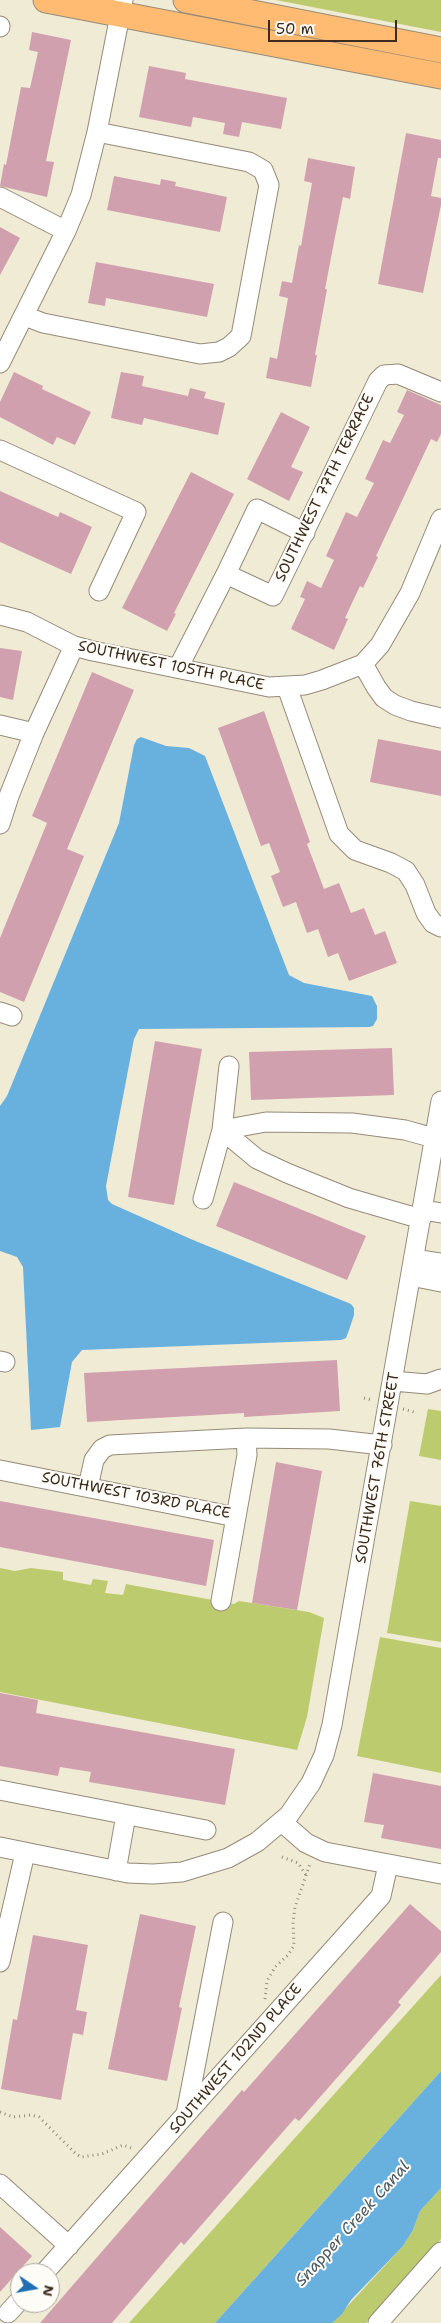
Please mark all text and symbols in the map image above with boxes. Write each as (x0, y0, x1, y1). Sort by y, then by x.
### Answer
scale bar (271, 10, 400, 42)
text: 50 m (276, 19, 314, 39)
street label: SOUTHWEST 77TH TERRACE (272, 391, 378, 585)
street label: SOUTHWEST 105TH PLACE (76, 637, 266, 695)
street label: SOUTHWEST 76TH STREET (352, 1371, 404, 1565)
street label: SOUTHWEST 103RD PLACE (40, 1469, 232, 1523)
street label: SOUTHWEST 102ND PLACE (166, 1980, 306, 2138)
water label: Snapper Creek Canal (292, 2158, 414, 2290)
north arrow (10, 2263, 60, 2313)
text: N (39, 2284, 59, 2298)

